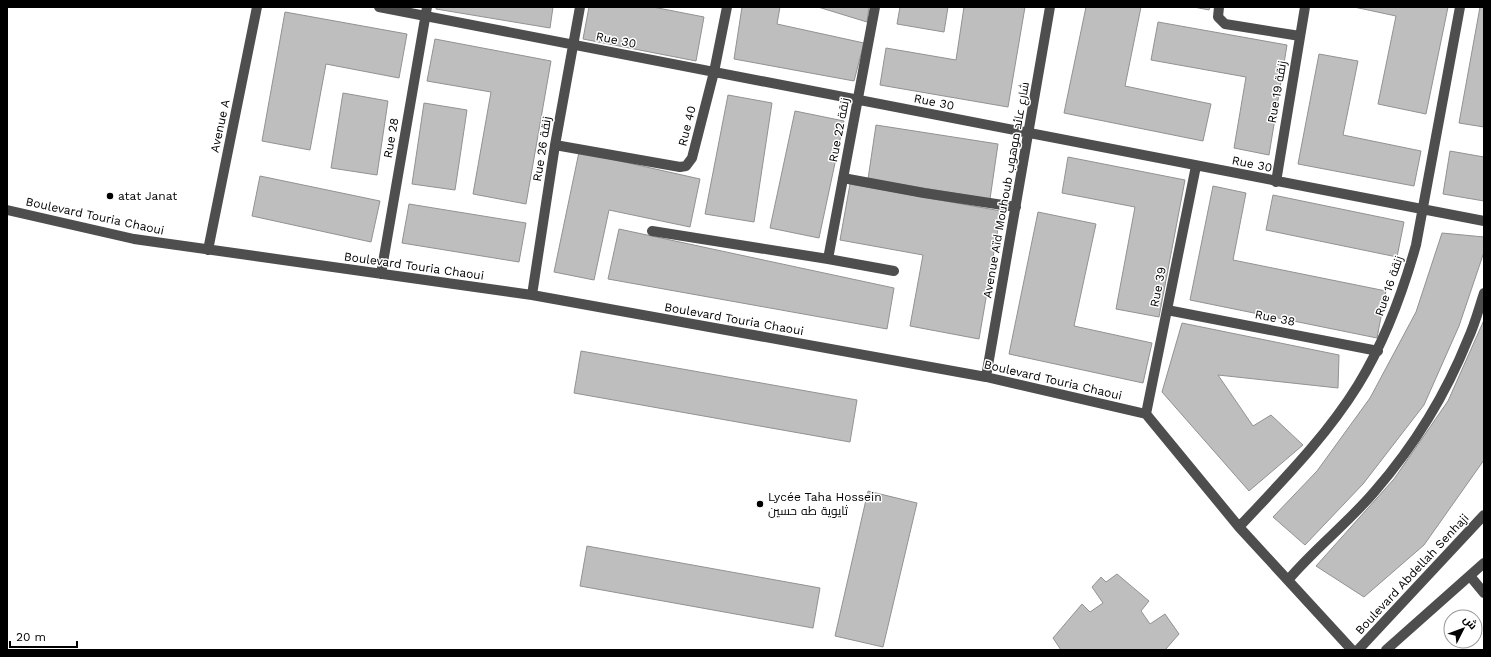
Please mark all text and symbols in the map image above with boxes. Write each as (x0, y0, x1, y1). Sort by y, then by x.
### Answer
street label: Rue 30 (595, 29, 637, 51)
street label: Rue 19 زنقة (1265, 60, 1289, 124)
street label: Avenue Aïd Mouhoub شارع عائد موهوب (980, 81, 1033, 299)
street label: Rue 30 (913, 91, 955, 113)
street label: Rue 22 زنقة (826, 97, 852, 163)
street label: Avenue A (208, 98, 232, 154)
street label: Rue 40 (675, 104, 699, 148)
street label: Rue 26 زنقة (530, 115, 554, 183)
street label: Rue 28 (381, 117, 401, 159)
street label: Rue 30 (1231, 153, 1273, 175)
place label: atat Janat (118, 189, 177, 203)
marker: atat Janat (105, 191, 115, 201)
street label: Boulevard Touria Chaoui (24, 194, 166, 238)
street label: Boulevard Touria Chaoui (343, 249, 485, 283)
street label: Rue 16 زنقة (1372, 254, 1406, 318)
street label: Rue 39 (1147, 266, 1169, 308)
street label: Boulevard Touria Chaoui (663, 300, 805, 338)
street label: Rue 38 (1254, 307, 1296, 329)
street label: Boulevard Touria Chaoui (983, 357, 1123, 403)
place label: Lycée Taha Hossein ثايوية طه حسين (768, 490, 882, 518)
marker: Lycée Taha Hossein ثايوية طه حسين (755, 499, 765, 509)
street label: Boulevard Abdellah Senhaji (1352, 511, 1472, 637)
north arrow (1443, 609, 1483, 649)
text: ش (1461, 613, 1480, 632)
scale bar (10, 623, 77, 649)
text: 20 m (16, 630, 46, 644)

